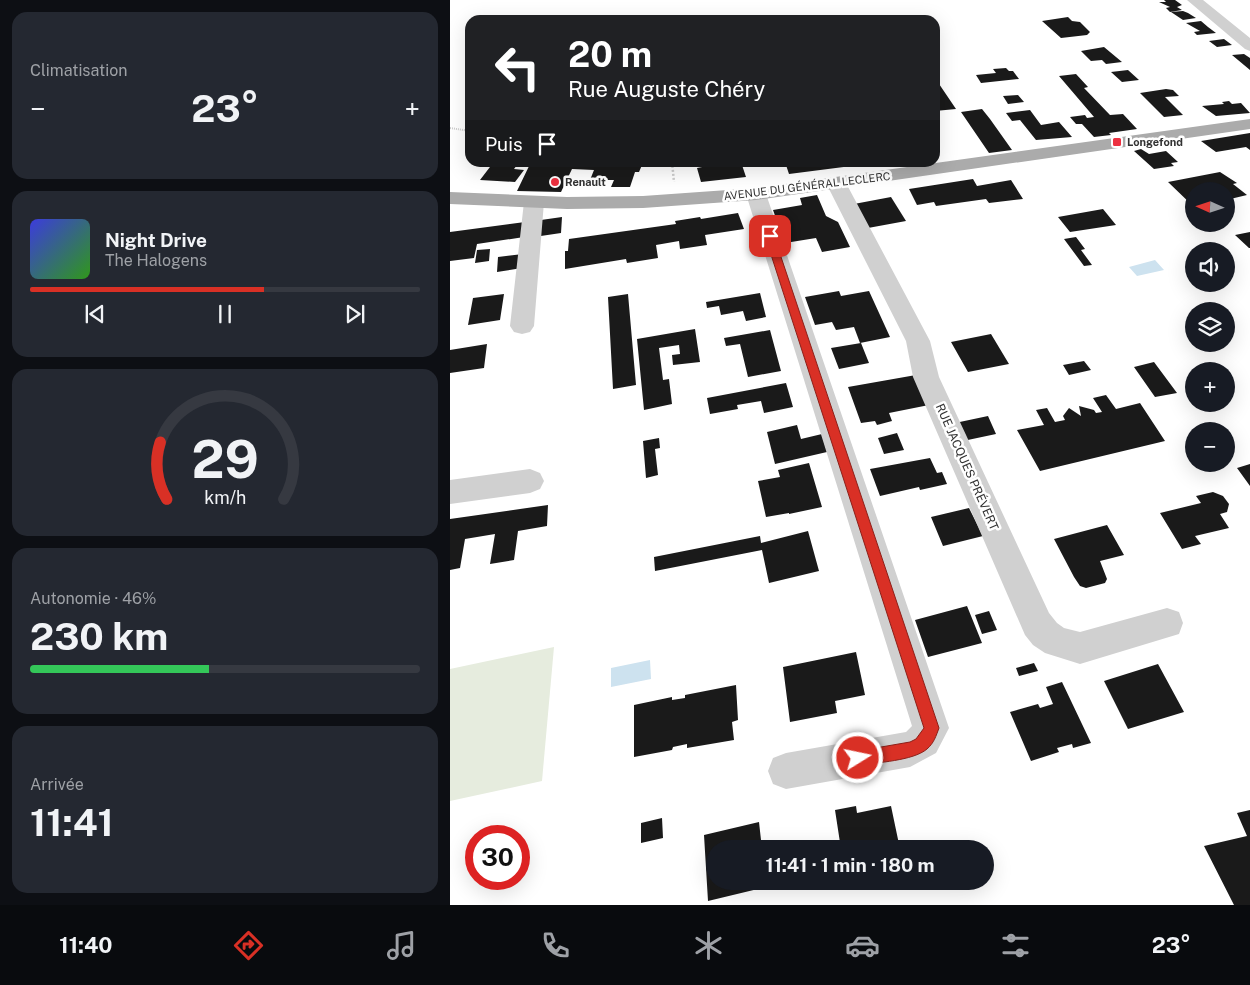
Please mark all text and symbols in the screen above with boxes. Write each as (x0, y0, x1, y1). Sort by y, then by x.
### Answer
text: 20 m (568, 34, 652, 75)
icon: left (485, 35, 550, 100)
text: Climatisation (30, 61, 127, 80)
text: Rue Auguste Chéry (568, 76, 765, 102)
text: 23° (191, 86, 259, 131)
text: − (30, 92, 46, 125)
text: + (404, 92, 420, 125)
icon: arrive (533, 130, 561, 158)
text: Puis (485, 133, 523, 155)
marker: Longefond (1111, 136, 1123, 148)
place label: Longefond (1127, 136, 1183, 148)
street label: AVENUE DU GÉNÉRAL LECLERC (723, 169, 891, 202)
marker: Renault (549, 176, 561, 188)
place label: Renault (565, 176, 606, 188)
north arrow (1185, 182, 1235, 232)
map controls (1185, 182, 1235, 472)
pin (749, 215, 791, 257)
icon: arrive (756, 222, 784, 250)
text: Night Drive (105, 229, 207, 251)
button: sound (1185, 242, 1235, 292)
text: The Halogens (105, 251, 207, 270)
icon: previous (81, 300, 109, 328)
icon: pause (211, 300, 239, 328)
icon: next (341, 300, 369, 328)
button: layers (1185, 302, 1235, 352)
button: + (1185, 362, 1235, 412)
street label: RUE JACQUES PRÉVERT (933, 402, 1001, 532)
button: − (1185, 422, 1235, 472)
text: 29 (191, 429, 259, 490)
text: km/h (204, 487, 246, 508)
text: Autonomie · 46% (30, 589, 156, 608)
text: 230 km (30, 614, 168, 659)
position arrow (831, 731, 883, 783)
text: Arrivée (30, 775, 84, 794)
text: 11:41 (30, 800, 114, 845)
speed limit sign: 30 (465, 825, 530, 890)
text: 11:41 · 1 min · 180 m (766, 854, 934, 876)
icon: directions (231, 928, 266, 963)
icon: music (384, 928, 419, 963)
icon: phone (538, 928, 573, 963)
icon: climate (691, 928, 726, 963)
icon: car (845, 928, 880, 963)
icon: filters (998, 928, 1033, 963)
text: 11:40 (59, 932, 113, 958)
text: 23° (1152, 932, 1191, 958)

